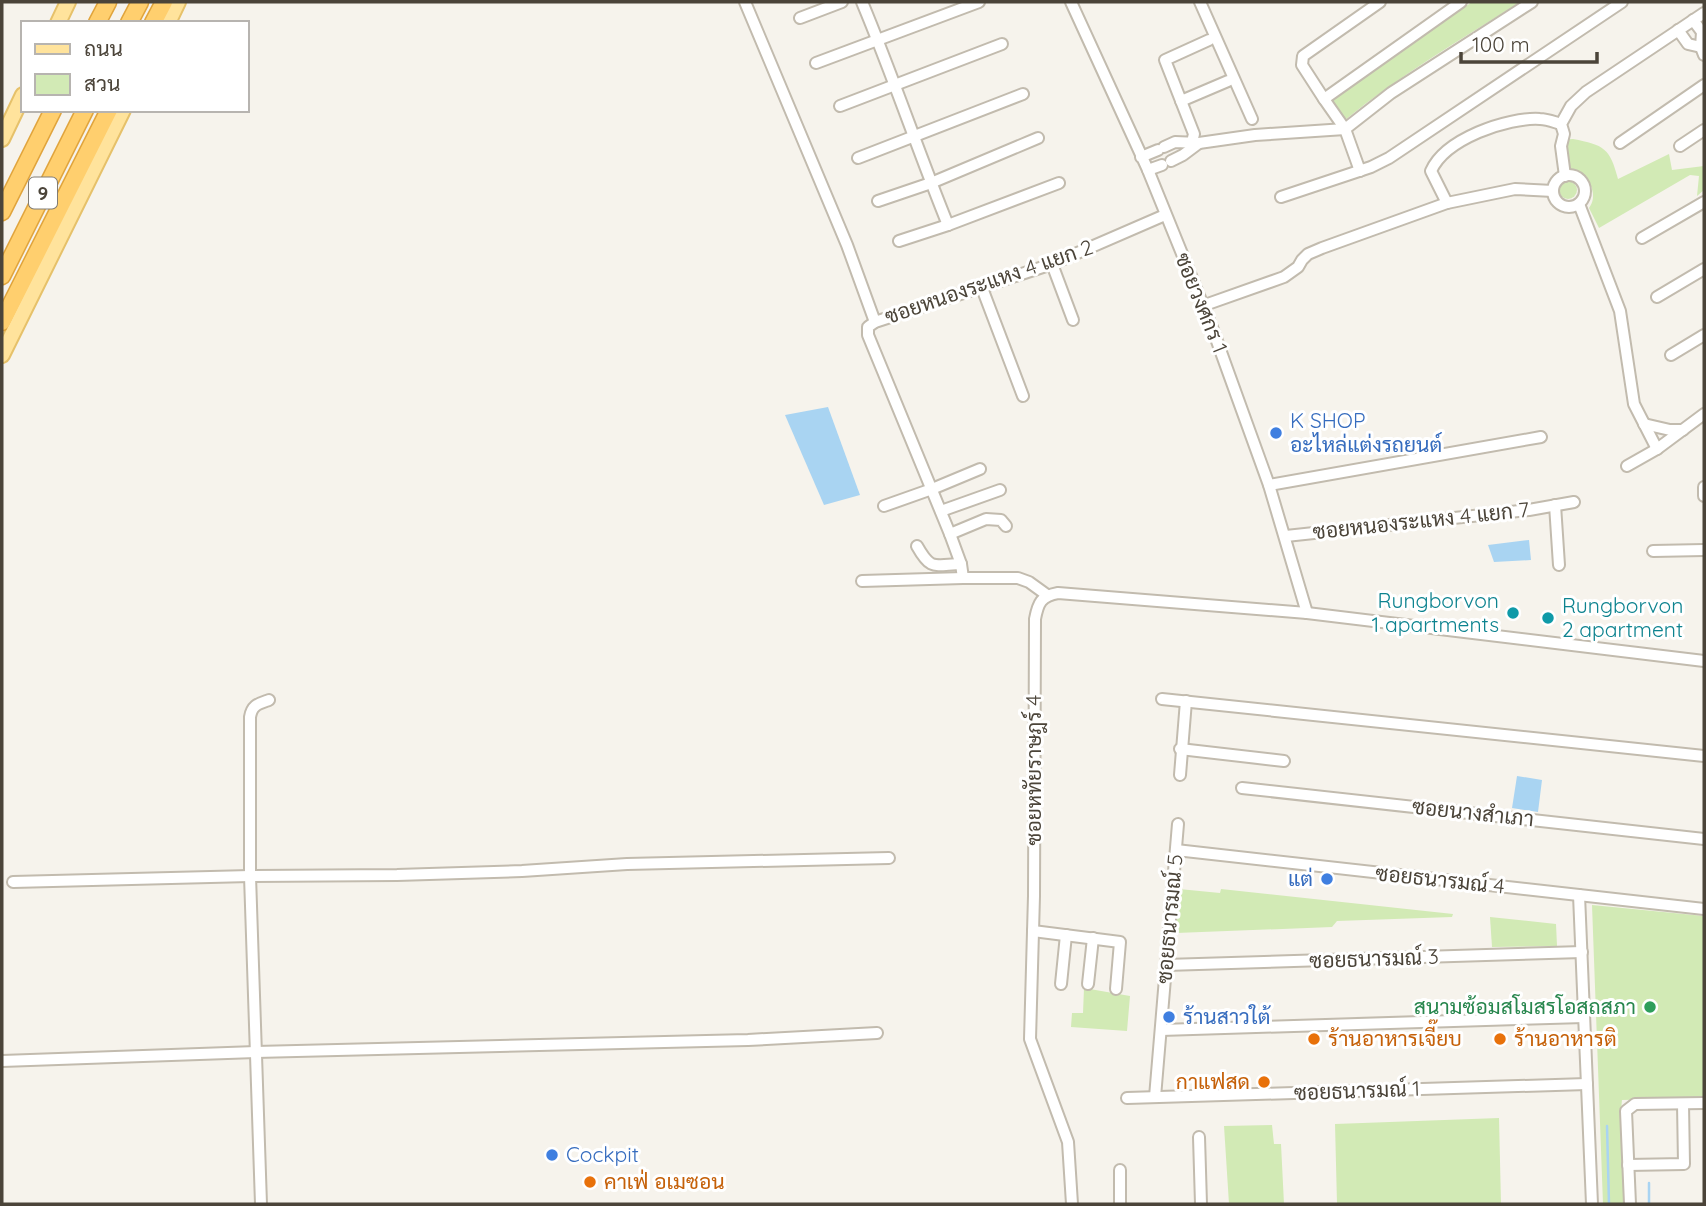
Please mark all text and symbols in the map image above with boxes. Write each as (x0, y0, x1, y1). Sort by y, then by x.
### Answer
legend (21, 21, 248, 112)
scale bar (1461, 21, 1598, 65)
text: 100 m (1472, 31, 1530, 57)
text: ถนน (84, 35, 123, 61)
text: สวน (84, 70, 120, 96)
road number: 9 (29, 178, 57, 209)
street label: ซอยหนองระแหง 4 แยก 2 (881, 233, 1096, 329)
street label: ซอยวงศกร 1 (1170, 249, 1234, 357)
place label: K SHOP อะไหล่แต่งรถยนต์ (1290, 407, 1442, 457)
marker: K SHOP อะไหล่แต่งรถยนต์ (1268, 425, 1284, 441)
street label: ซอยหนองระแหง 4 แยก 7 (1311, 496, 1531, 544)
place label: Rungborvon 1 apartments (1372, 587, 1499, 637)
place label: Rungborvon 2 apartment (1562, 592, 1683, 642)
marker: Rungborvon 1 apartments (1505, 605, 1521, 621)
marker: Rungborvon 2 apartment (1540, 610, 1556, 626)
street label: ซอยหทัยราษฎร์ 4 (1020, 695, 1048, 845)
street label: ซอยนางสำเภา (1411, 793, 1535, 831)
street label: ซอยธนารมณ์ 5 (1150, 853, 1188, 985)
street label: ซอยธนารมณ์ 4 (1374, 859, 1506, 899)
place label: แต่ (1288, 865, 1313, 891)
marker: แต่ (1319, 871, 1335, 887)
street label: ซอยธนารมณ์ 3 (1309, 943, 1439, 973)
place label: สนามซ้อมสโมสรโอสถสภา (1414, 993, 1636, 1019)
marker: สนามซ้อมสโมสรโอสถสภา (1642, 999, 1658, 1015)
place label: ร้านสาวใต้ (1183, 1003, 1271, 1029)
marker: ร้านสาวใต้ (1161, 1009, 1177, 1025)
place label: ร้านอาหารเจี๊ยบ (1328, 1019, 1462, 1051)
place label: ร้านอาหารติ (1514, 1025, 1617, 1051)
marker: ร้านอาหารเจี๊ยบ (1306, 1031, 1322, 1047)
marker: ร้านอาหารติ (1492, 1031, 1508, 1047)
place label: กาแฟสด (1176, 1068, 1250, 1094)
marker: กาแฟสด (1256, 1074, 1272, 1090)
street label: ซอยธนารมณ์ 1 (1293, 1075, 1420, 1105)
place label: Cockpit (566, 1141, 639, 1167)
marker: Cockpit (544, 1147, 560, 1163)
place label: คาเฟ่ อเมซอน (604, 1168, 725, 1194)
marker: คาเฟ่ อเมซอน (582, 1174, 598, 1190)

